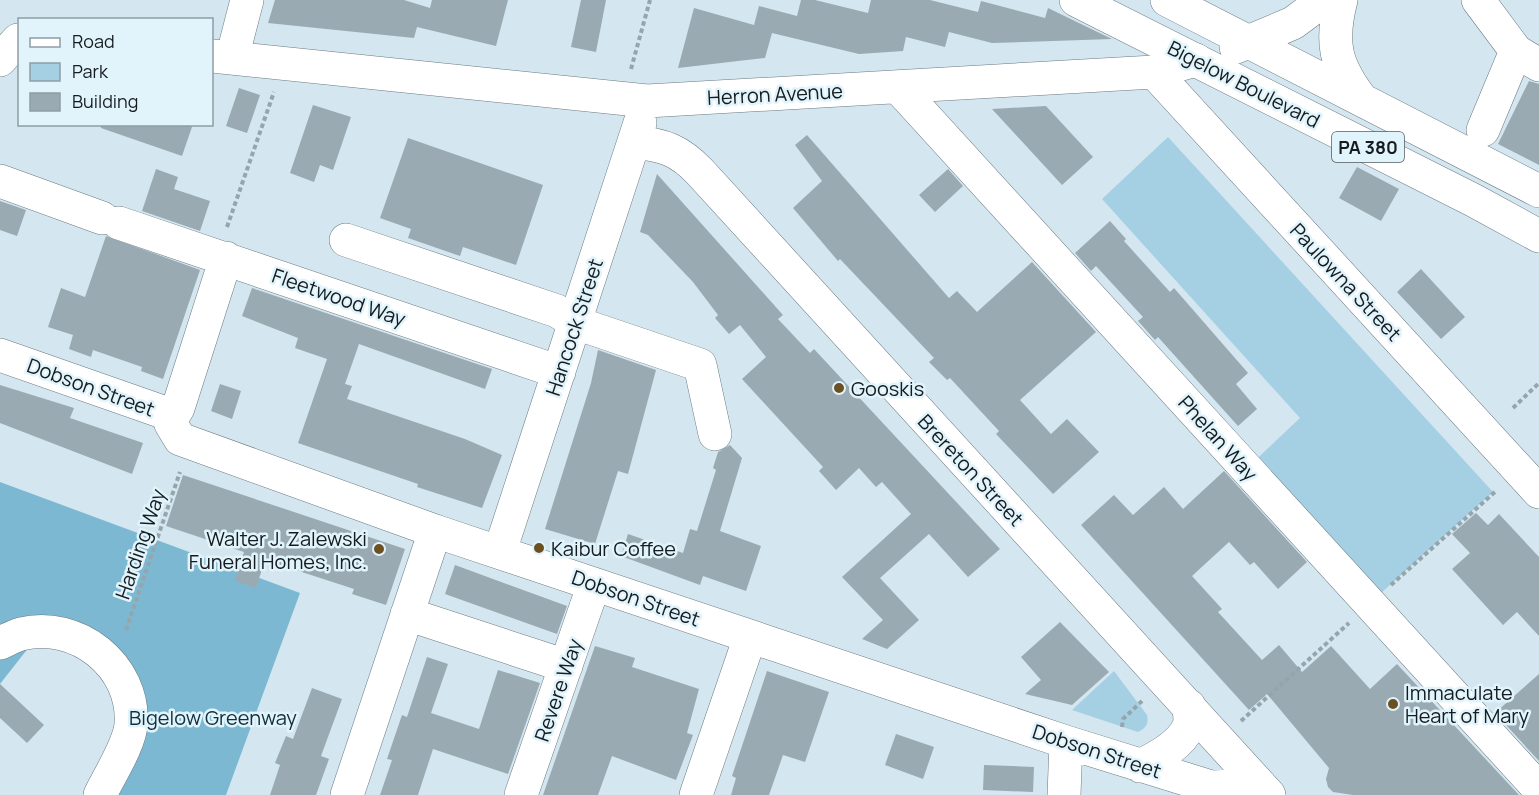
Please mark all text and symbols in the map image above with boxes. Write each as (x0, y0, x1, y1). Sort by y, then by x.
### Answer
legend (18, 18, 213, 126)
text: Road (72, 29, 115, 53)
street label: Bigelow Boulevard (1163, 34, 1325, 134)
text: Park (72, 59, 109, 83)
street label: Herron Avenue (706, 77, 844, 111)
text: Building (72, 89, 138, 113)
road number: PA 380 (1332, 132, 1404, 162)
street label: Paulowna Street (1284, 217, 1408, 347)
street label: Hancock Street (539, 255, 609, 399)
street label: Fleetwood Way (269, 262, 410, 333)
street label: Dobson Street (23, 351, 159, 423)
place label: Gooskis (851, 375, 924, 402)
marker: Gooskis (832, 381, 846, 395)
street label: Phelan Way (1172, 390, 1264, 487)
street label: Brereton Street (912, 408, 1030, 532)
street label: Harding Way (109, 485, 172, 603)
place label: Walter J. Zalewski Funeral Homes, Inc. (189, 525, 367, 575)
place label: Kaibur Coffee (551, 535, 676, 562)
marker: Kaibur Coffee (532, 541, 546, 555)
marker: Walter J. Zalewski Funeral Homes, Inc. (372, 542, 386, 556)
street label: Dobson Street (568, 563, 704, 633)
street label: Revere Way (528, 635, 588, 745)
place label: Immaculate Heart of Mary (1405, 679, 1529, 729)
marker: Immaculate Heart of Mary (1386, 697, 1400, 711)
park label: Bigelow Greenway (129, 704, 297, 731)
street label: Dobson Street (1029, 717, 1165, 785)

